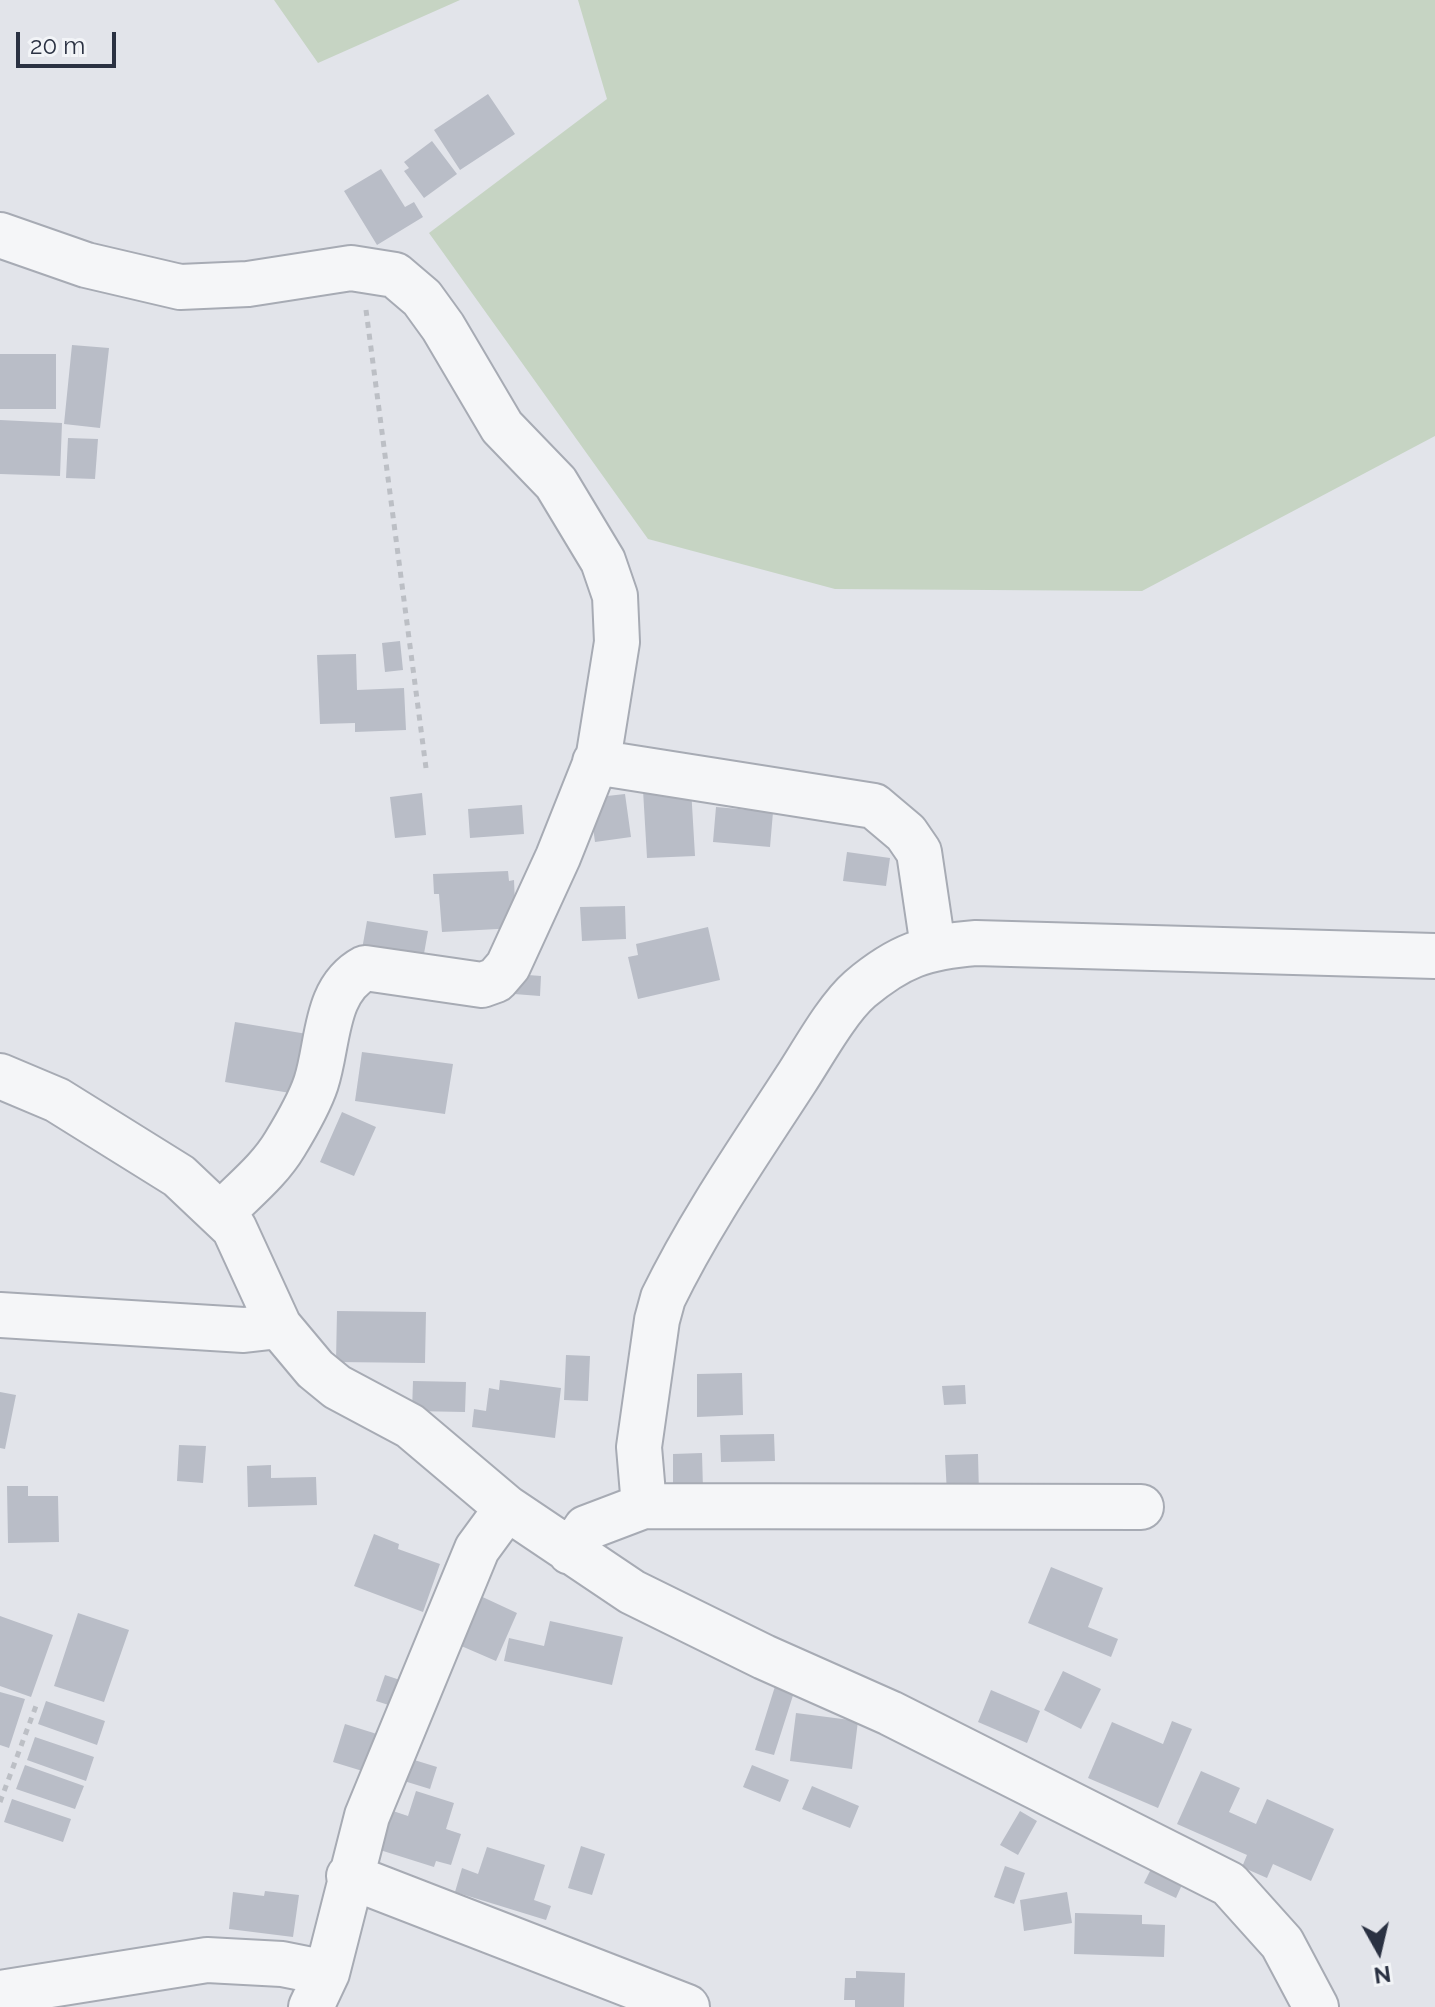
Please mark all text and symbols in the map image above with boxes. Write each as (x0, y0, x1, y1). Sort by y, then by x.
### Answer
scale bar (20, 16, 120, 66)
text: 20 m (30, 31, 85, 60)
north arrow (1339, 1911, 1419, 1991)
text: N (1372, 1961, 1392, 1989)

